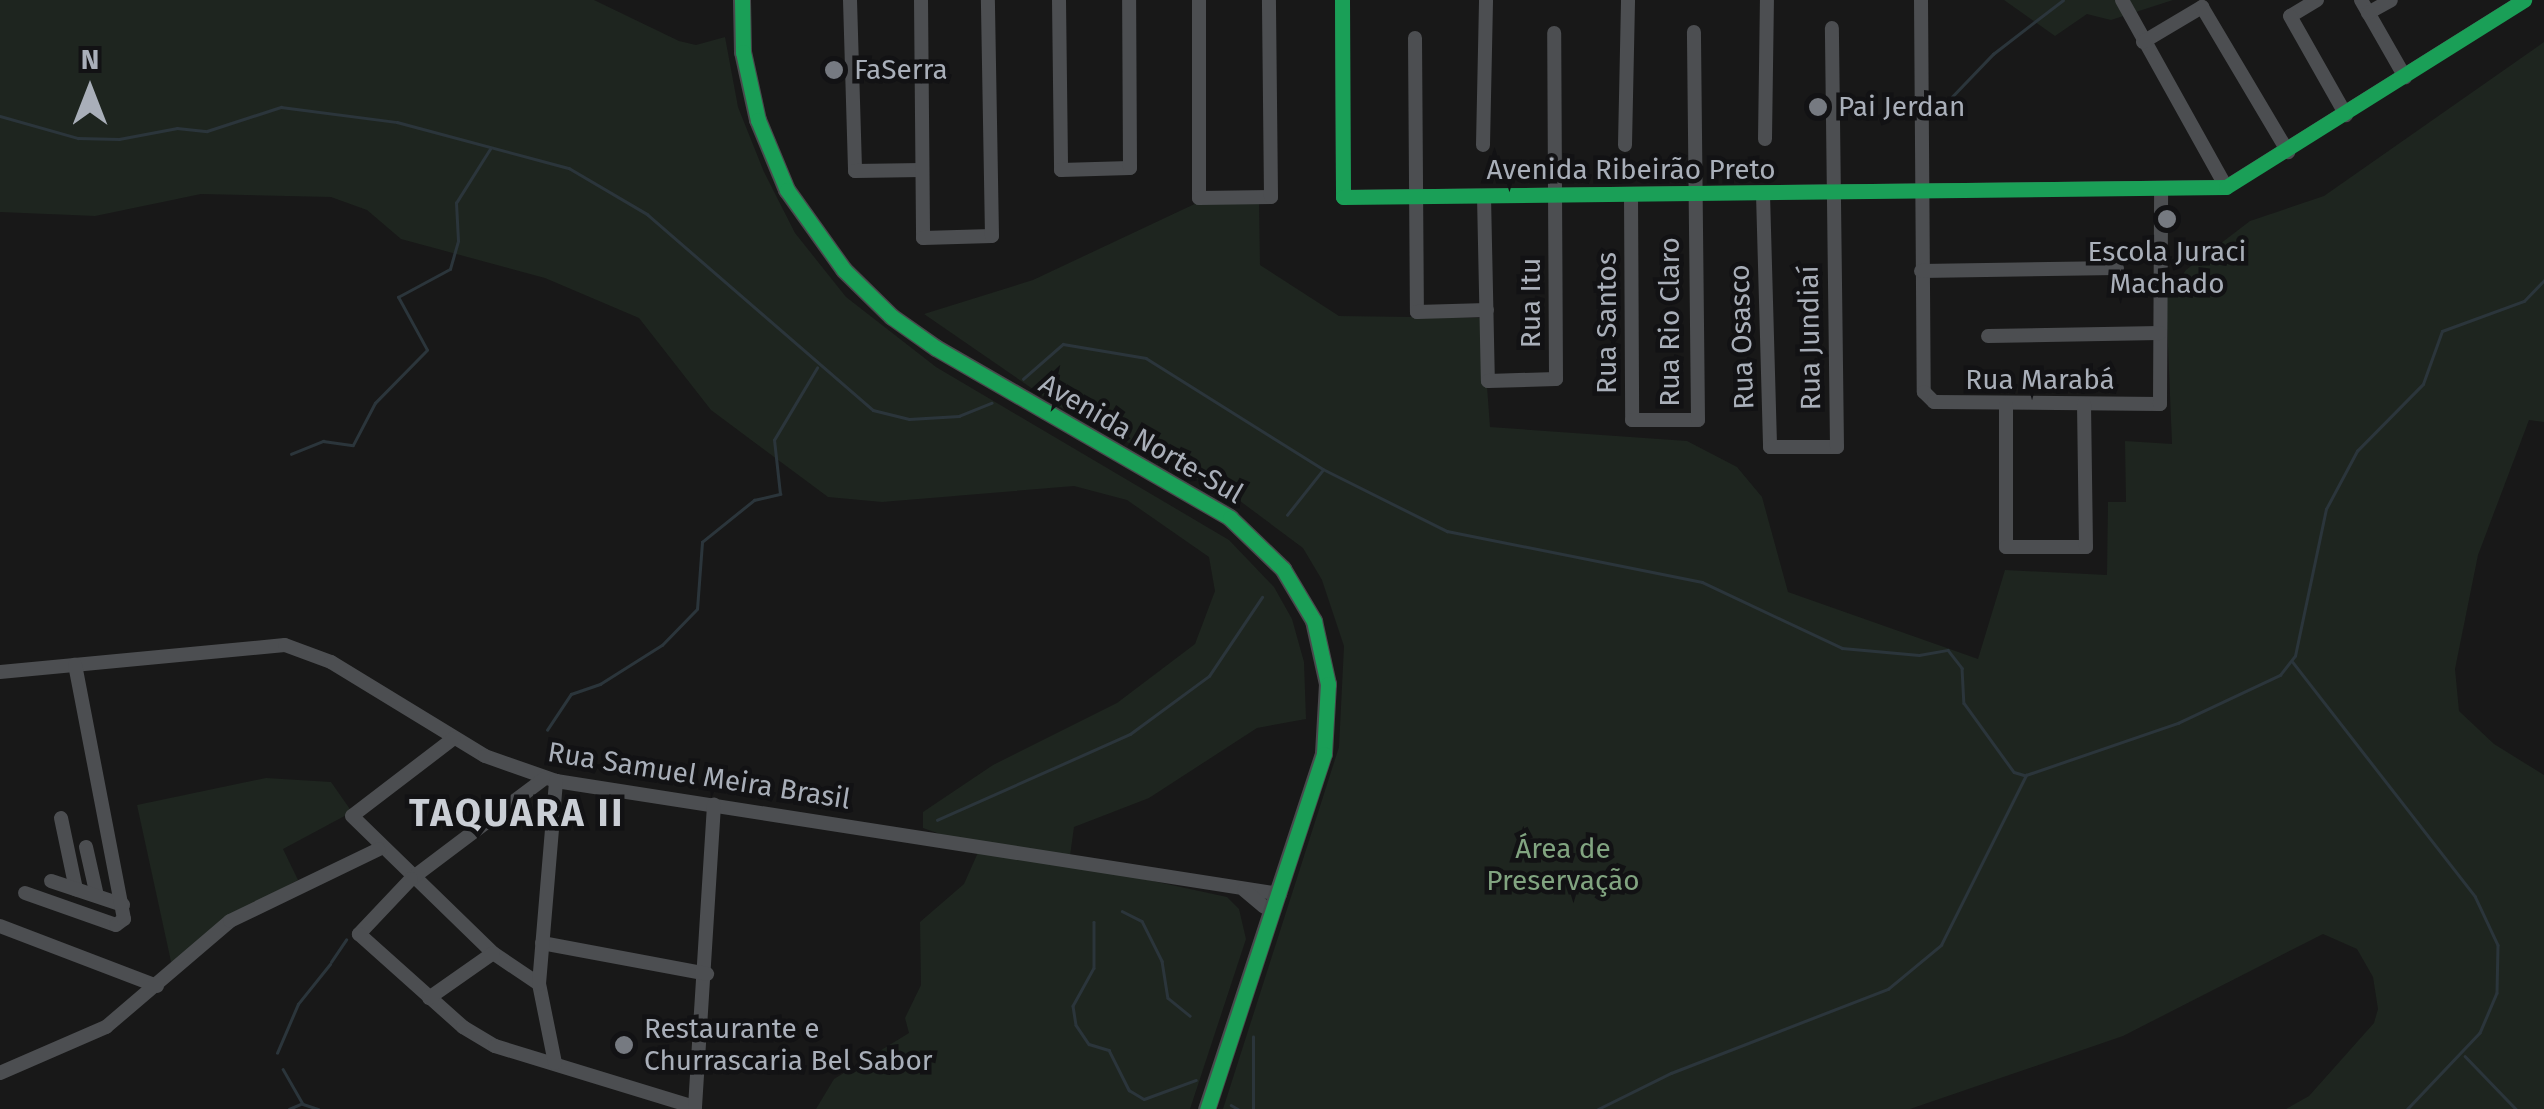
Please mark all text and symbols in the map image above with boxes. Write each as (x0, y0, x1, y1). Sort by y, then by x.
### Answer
north arrow (40, 40, 140, 140)
text: N (81, 43, 99, 76)
place label: FaSerra (854, 53, 948, 87)
marker: FaSerra (823, 59, 845, 81)
place label: Pai Jerdan (1838, 90, 1965, 124)
marker: Pai Jerdan (1807, 96, 1829, 118)
street label: Avenida Ribeirão Preto (1486, 153, 1776, 187)
marker: Escola Juraci Machado (2156, 208, 2178, 230)
place label: Escola Juraci Machado (2088, 235, 2246, 301)
street label: Rua Rio Claro (1653, 237, 1687, 407)
street label: Rua Santos (1590, 252, 1624, 394)
street label: Rua Itu (1514, 258, 1548, 348)
street label: Rua Osasco (1723, 264, 1761, 410)
street label: Rua Jundiaí (1792, 265, 1828, 411)
street label: Rua Marabá (1965, 363, 2115, 397)
street label: Avenida Norte-Sul (1033, 367, 1249, 511)
street label: Rua Samuel Meira Brasil (545, 735, 853, 817)
district label: TAQUARA II (409, 791, 625, 837)
park label: Área de Preservação (1486, 832, 1640, 898)
place label: Restaurante e Churrascaria Bel Sabor (644, 1012, 933, 1078)
marker: Restaurante e Churrascaria Bel Sabor (613, 1034, 635, 1056)

